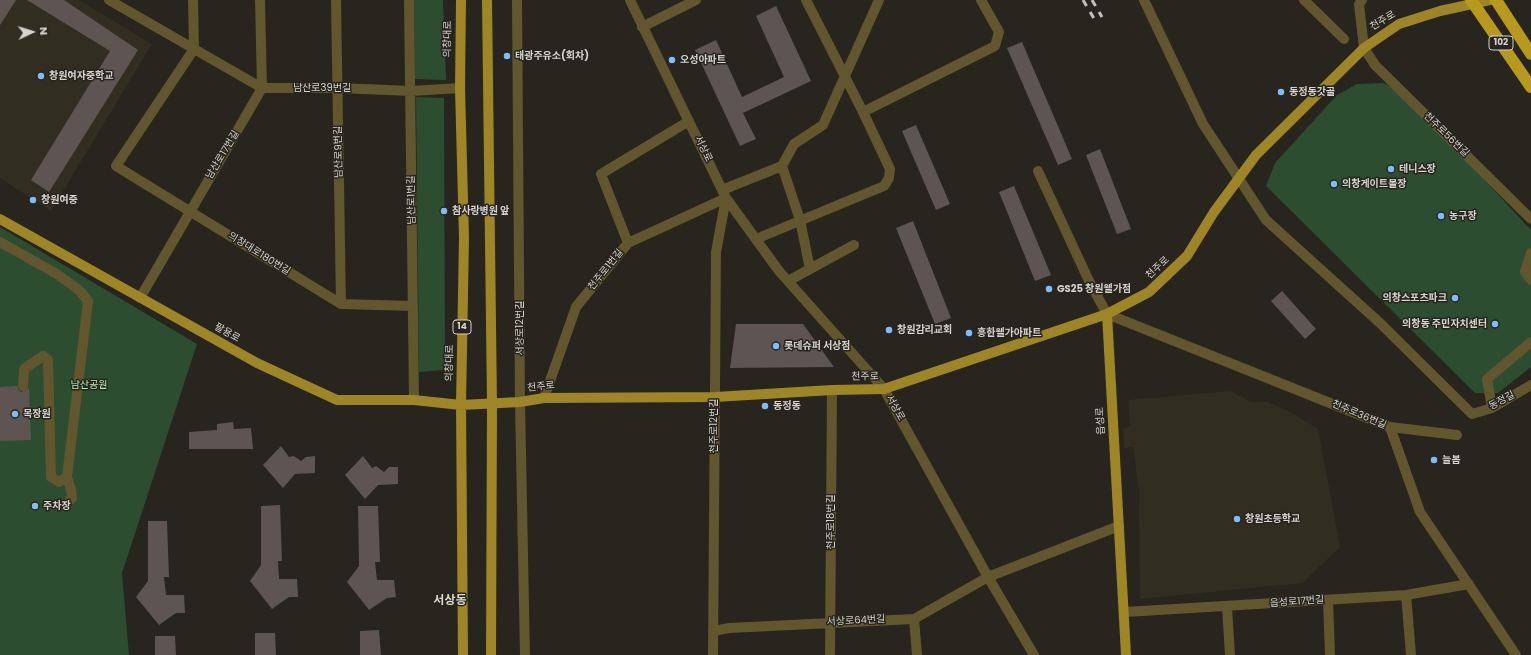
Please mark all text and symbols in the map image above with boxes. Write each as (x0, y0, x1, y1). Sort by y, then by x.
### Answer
street label: 천주로 (1368, 9, 1398, 33)
north arrow (12, 12, 52, 52)
street label: 의창대로 (442, 20, 454, 58)
text: N (36, 26, 52, 36)
road number: 102 (1489, 36, 1513, 50)
place label: 태광주유소(회차) (515, 50, 589, 62)
marker: 태광주유소(회차) (502, 51, 512, 61)
place label: 오성아파트 (680, 54, 726, 66)
marker: 오성아파트 (667, 55, 677, 65)
place label: 창원여자중학교 (49, 70, 113, 82)
marker: 창원여자중학교 (36, 71, 46, 81)
street label: 남산로39번길 (293, 82, 351, 94)
place label: 동정동갓골 (1289, 86, 1335, 98)
marker: 동정동갓골 (1276, 87, 1286, 97)
street label: 천주로56번길 (1421, 110, 1471, 160)
street label: 남산로9번길 (333, 126, 345, 178)
street label: 남산로17번길 (204, 128, 242, 182)
street label: 서상로 (692, 134, 714, 164)
place label: 테니스장 (1399, 163, 1436, 175)
marker: 테니스장 (1386, 164, 1396, 174)
street label: 남산로1번길 (406, 175, 418, 225)
place label: 의창게이트볼장 (1342, 178, 1406, 190)
marker: 의창게이트볼장 (1329, 179, 1339, 189)
place label: 창원여중 (41, 194, 78, 206)
marker: 창원여중 (28, 195, 38, 205)
place label: 참사랑병원 앞 (452, 205, 509, 217)
marker: 참사랑병원 앞 (439, 206, 449, 216)
place label: 농구장 (1449, 210, 1477, 222)
marker: 농구장 (1436, 211, 1446, 221)
street label: 의창대로180번길 (226, 230, 292, 278)
street label: 천주로1번길 (586, 247, 626, 293)
street label: 천주로 (1144, 254, 1172, 282)
place label: GS25 창원웰가점 (1057, 283, 1131, 295)
marker: GS25 창원웰가점 (1044, 284, 1054, 294)
place label: 의창스포츠파크 (1383, 292, 1447, 304)
marker: 의창스포츠파크 (1450, 293, 1460, 303)
street label: 서상로12번길 (514, 301, 526, 355)
place label: 의창동 주민자치센터 (1402, 318, 1487, 330)
marker: 의창동 주민자치센터 (1490, 319, 1500, 329)
road number: 14 (453, 320, 471, 334)
street label: 팔용로 (212, 321, 242, 345)
place label: 창원감리교회 (897, 324, 952, 336)
marker: 창원감리교회 (884, 325, 894, 335)
place label: 흥한웰가아파트 (977, 327, 1041, 339)
marker: 흥한웰가아파트 (964, 328, 974, 338)
place label: 롯데슈퍼 서상점 (784, 340, 851, 352)
marker: 롯데슈퍼 서상점 (771, 341, 781, 351)
street label: 의창대로 (444, 344, 456, 382)
street label: 천주로 (851, 371, 879, 383)
park label: 남산공원 (71, 379, 107, 391)
street label: 천주로 (527, 380, 555, 394)
street label: 동정길 (1487, 389, 1517, 413)
street label: 서상로 (883, 393, 907, 423)
street label: 천주로36번길 (1330, 398, 1388, 432)
street label: 천주로12번길 (708, 399, 720, 453)
place label: 동정동 (773, 400, 801, 412)
marker: 동정동 (760, 401, 770, 411)
street label: 읍성로 (1094, 407, 1108, 435)
place label: 목장원 (23, 408, 51, 420)
marker: 목장원 (10, 409, 20, 419)
place label: 늘봄 (1442, 454, 1460, 466)
marker: 늘봄 (1429, 455, 1439, 465)
street label: 천주로18번길 (825, 494, 837, 550)
place label: 주차장 (43, 500, 71, 512)
marker: 주차장 (30, 501, 40, 511)
place label: 창원초등학교 (1245, 513, 1300, 525)
marker: 창원초등학교 (1232, 514, 1242, 524)
district label: 서상동 (433, 594, 467, 608)
street label: 읍성로17번길 (1269, 594, 1325, 610)
street label: 서상로64번길 (826, 613, 886, 629)

